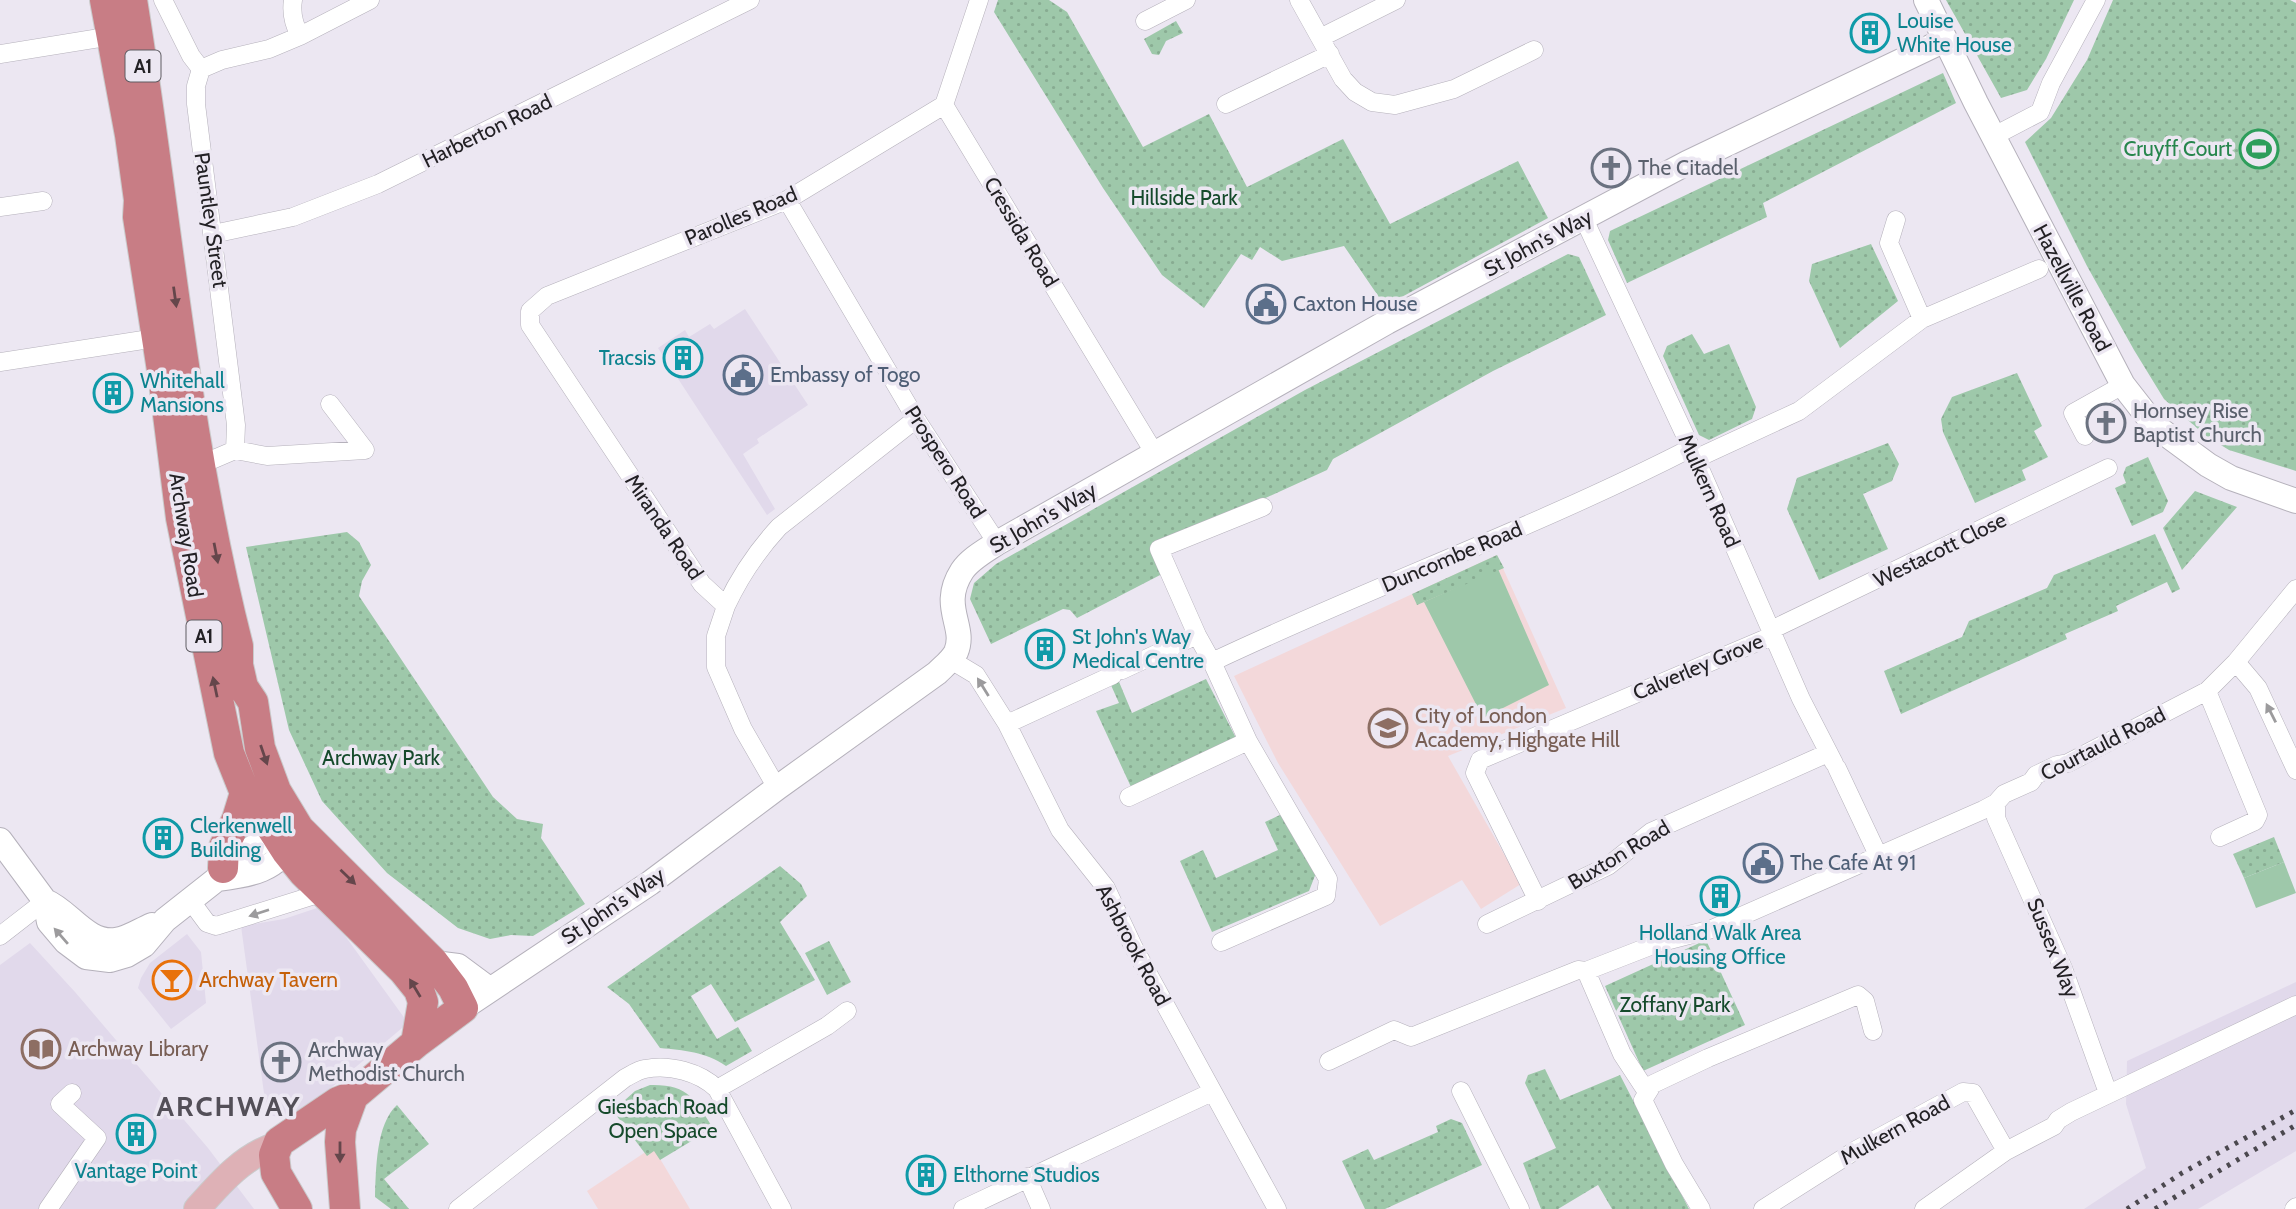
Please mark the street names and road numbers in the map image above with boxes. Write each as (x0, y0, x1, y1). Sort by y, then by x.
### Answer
road number: A1 (125, 50, 160, 82)
street label: Harberton Road (418, 88, 556, 173)
street label: Pauntley Street (190, 151, 233, 289)
street label: Cressida Road (979, 172, 1064, 291)
street label: Parolles Road (681, 181, 801, 250)
street label: St John's Way (1479, 203, 1597, 282)
street label: Hazellville Road (2028, 220, 2116, 356)
street label: Prospero Road (900, 401, 991, 523)
street label: Mulkern Road (1673, 430, 1746, 551)
street label: Miranda Road (620, 469, 709, 584)
street label: Archway Road (164, 471, 209, 599)
street label: St John's Way (985, 477, 1101, 558)
street label: Westacott Close (1870, 507, 2010, 592)
street label: Duncombe Road (1378, 516, 1526, 597)
road number: A1 (186, 621, 222, 652)
street label: Calverley Grove (1629, 628, 1767, 705)
street label: Courtauld Road (2036, 701, 2169, 786)
street label: Buxton Road (1563, 815, 1674, 895)
street label: St John's Way (556, 862, 669, 949)
street label: Ashbrook Road (1091, 880, 1176, 1010)
street label: Sussex Way (2022, 894, 2085, 1002)
street label: Mulkern Road (1836, 1089, 1954, 1170)

